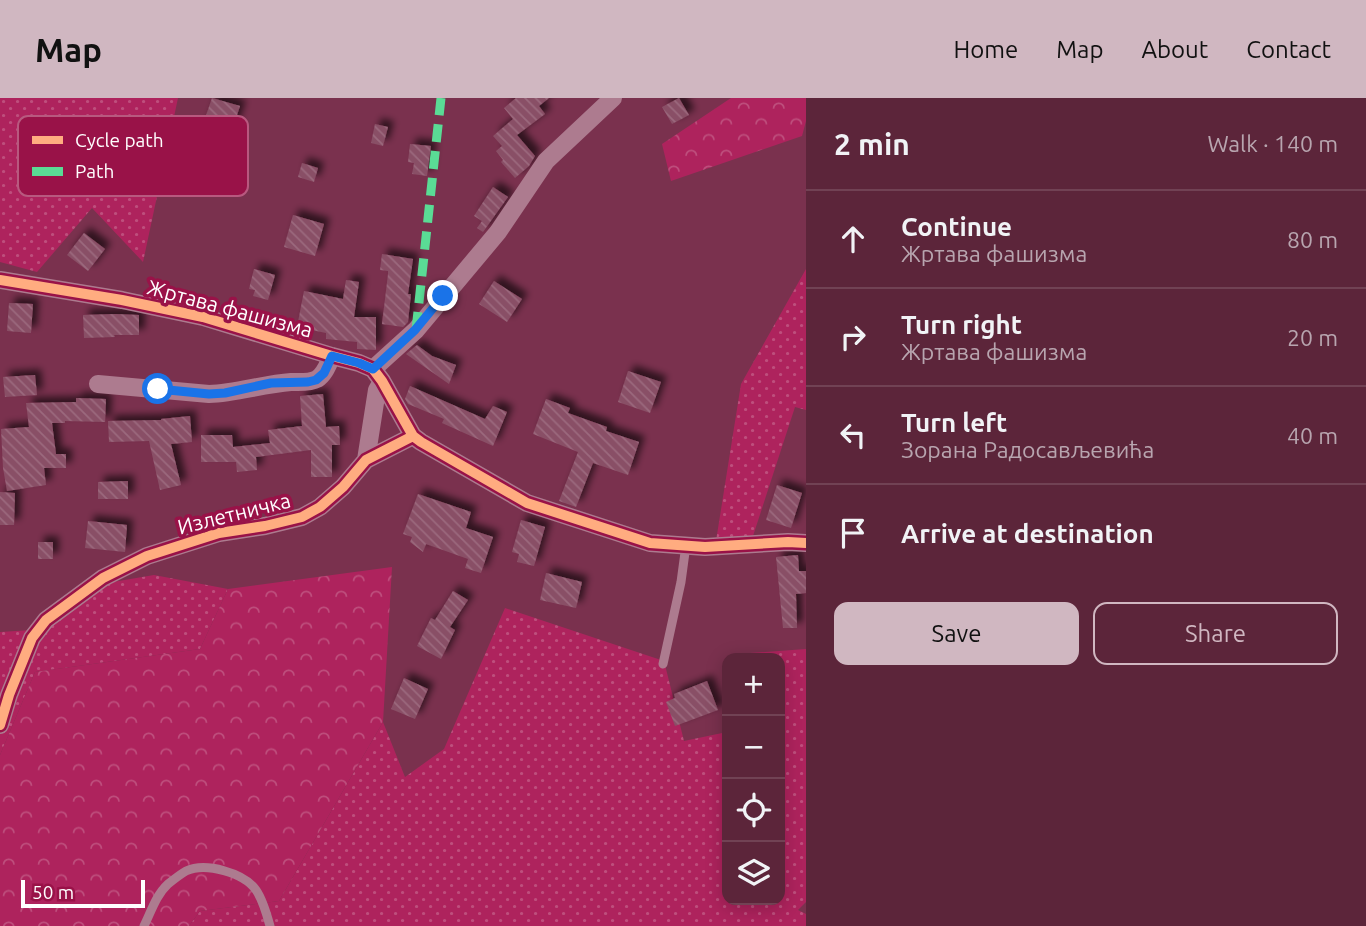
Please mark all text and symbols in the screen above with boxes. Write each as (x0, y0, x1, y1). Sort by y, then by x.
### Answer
text: Map (35, 31, 102, 68)
text: Home (953, 36, 1018, 63)
text: Map (1056, 36, 1103, 63)
text: About (1141, 36, 1208, 63)
text: Contact (1246, 36, 1331, 63)
legend (18, 116, 248, 196)
text: 2 min (834, 127, 910, 161)
text: Cycle path (75, 129, 164, 151)
text: Walk · 140 m (1207, 131, 1338, 156)
text: Path (75, 160, 114, 182)
text: Continue (901, 212, 1012, 241)
icon: ahead (834, 220, 872, 258)
text: 80 m (1287, 227, 1338, 252)
text: Жртава фашизма (901, 241, 1087, 266)
street label: Жртава фашизма (145, 274, 315, 342)
route end (427, 280, 458, 311)
text: Turn right (901, 310, 1022, 339)
icon: right (834, 318, 872, 356)
text: 20 m (1287, 325, 1338, 350)
text: Жртава фашизма (901, 339, 1087, 364)
route start (142, 373, 173, 404)
text: Turn left (901, 408, 1007, 437)
icon: left (834, 416, 872, 454)
text: 40 m (1287, 423, 1338, 448)
text: Зорана Радосављевића (901, 437, 1154, 462)
street label: Излетничка (175, 487, 293, 539)
icon: arrive (834, 514, 872, 552)
text: Arrive at destination (901, 519, 1154, 548)
button: Save (834, 602, 1079, 665)
button: Share (1093, 602, 1338, 665)
map controls (722, 653, 785, 905)
button: + (722, 653, 785, 716)
button: − (722, 716, 785, 779)
button: locate (722, 779, 785, 842)
button: layers (722, 842, 785, 905)
scale bar (21, 877, 145, 909)
text: 50 m (32, 881, 74, 903)

